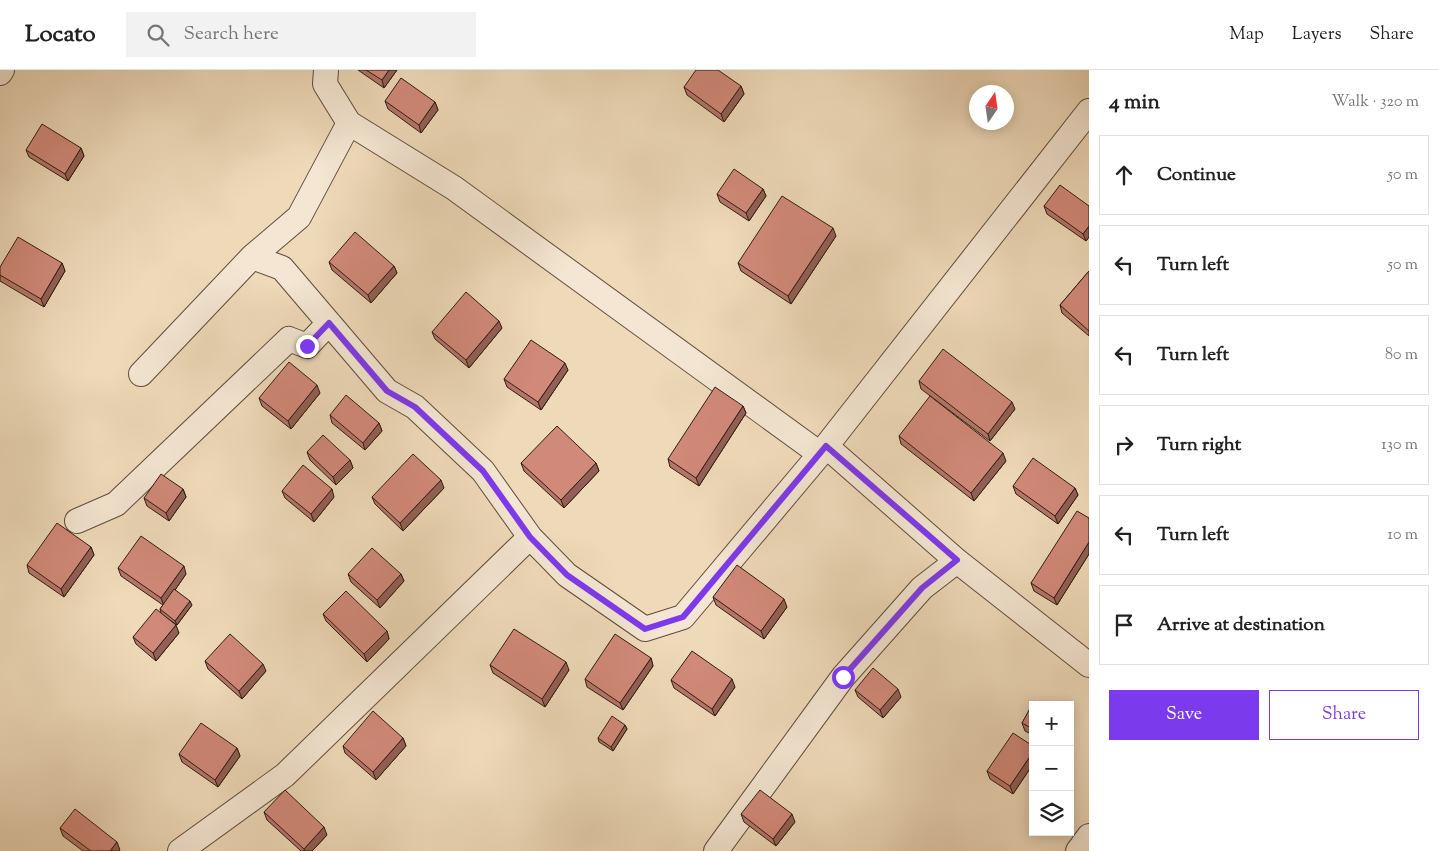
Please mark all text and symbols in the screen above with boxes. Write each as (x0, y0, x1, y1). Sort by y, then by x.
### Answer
search box (126, 12, 476, 57)
text: Locato (25, 18, 96, 52)
icon: search (144, 21, 172, 49)
text: Search here (184, 21, 279, 48)
text: Map (1229, 22, 1264, 48)
text: Layers (1292, 22, 1342, 48)
text: Share (1370, 22, 1414, 48)
north arrow (969, 85, 1014, 130)
text: 4 min (1109, 88, 1160, 118)
text: Walk · 320 m (1332, 91, 1419, 114)
icon: ahead (1110, 161, 1138, 189)
text: Continue (1157, 162, 1236, 189)
text: 50 m (1387, 164, 1418, 187)
icon: left (1110, 251, 1138, 279)
text: Turn left (1157, 252, 1229, 279)
text: 50 m (1387, 254, 1418, 277)
route end (296, 335, 319, 358)
icon: left (1110, 341, 1138, 369)
text: Turn left (1157, 342, 1229, 369)
text: 80 m (1385, 344, 1418, 367)
icon: right (1110, 431, 1138, 459)
text: Turn right (1157, 432, 1241, 459)
text: 130 m (1381, 434, 1418, 457)
icon: left (1110, 521, 1138, 549)
text: Turn left (1157, 522, 1229, 549)
text: 10 m (1388, 524, 1418, 547)
icon: arrive (1110, 611, 1138, 639)
text: Arrive at destination (1157, 612, 1325, 639)
route start (832, 666, 855, 689)
button: Save (1109, 690, 1259, 740)
button: Share (1269, 690, 1419, 740)
map controls (1029, 701, 1074, 836)
button: + (1029, 701, 1074, 746)
button: − (1029, 746, 1074, 791)
button: layers (1029, 791, 1074, 836)

